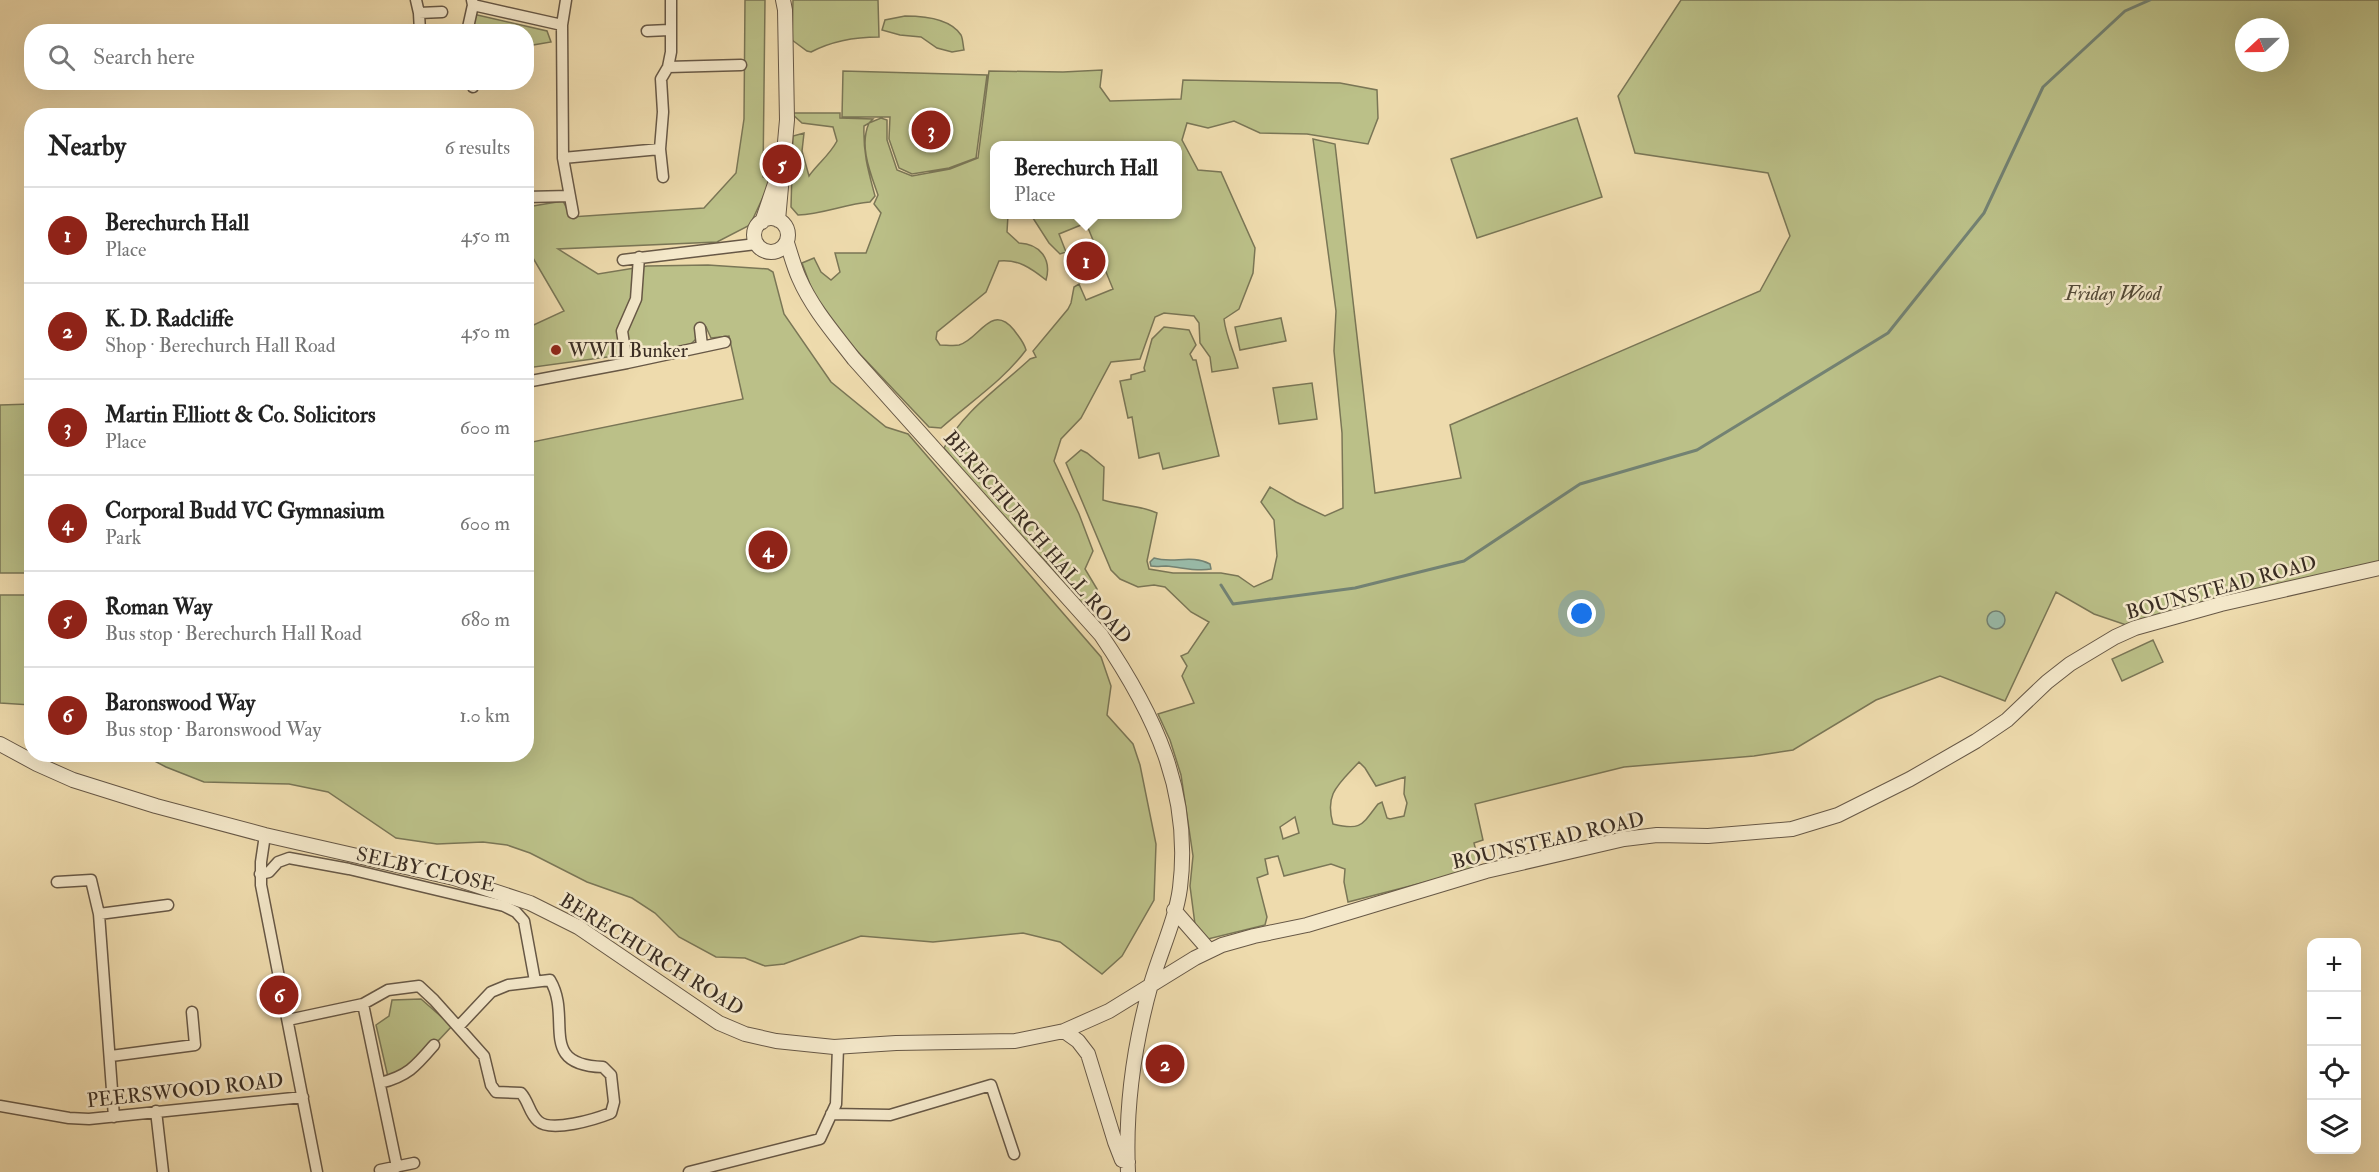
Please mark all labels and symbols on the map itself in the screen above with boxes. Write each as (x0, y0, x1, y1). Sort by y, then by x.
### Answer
north arrow (2235, 18, 2289, 72)
pin: 3 (912, 108, 950, 152)
pin: 5 (762, 142, 802, 186)
pin: 1 (1066, 238, 1106, 284)
park label: Friday Wood (2064, 281, 2163, 306)
place label: WWII Bunker (567, 338, 688, 363)
marker: WWII Bunker (549, 343, 563, 357)
street label: BERECHURCH HALL ROAD (938, 426, 1137, 649)
pin: 4 (748, 528, 788, 572)
street label: BOUNSTEAD ROAD (2123, 550, 2319, 625)
your location (1567, 599, 1596, 628)
street label: BOUNSTEAD ROAD (1450, 806, 1647, 875)
street label: SELBY CLOSE (354, 841, 498, 898)
street label: BERECHURCH ROAD (555, 888, 748, 1021)
pin: 6 (260, 972, 298, 1018)
pin: 2 (1146, 1042, 1184, 1086)
street label: PEERSWOOD ROAD (85, 1068, 285, 1113)

